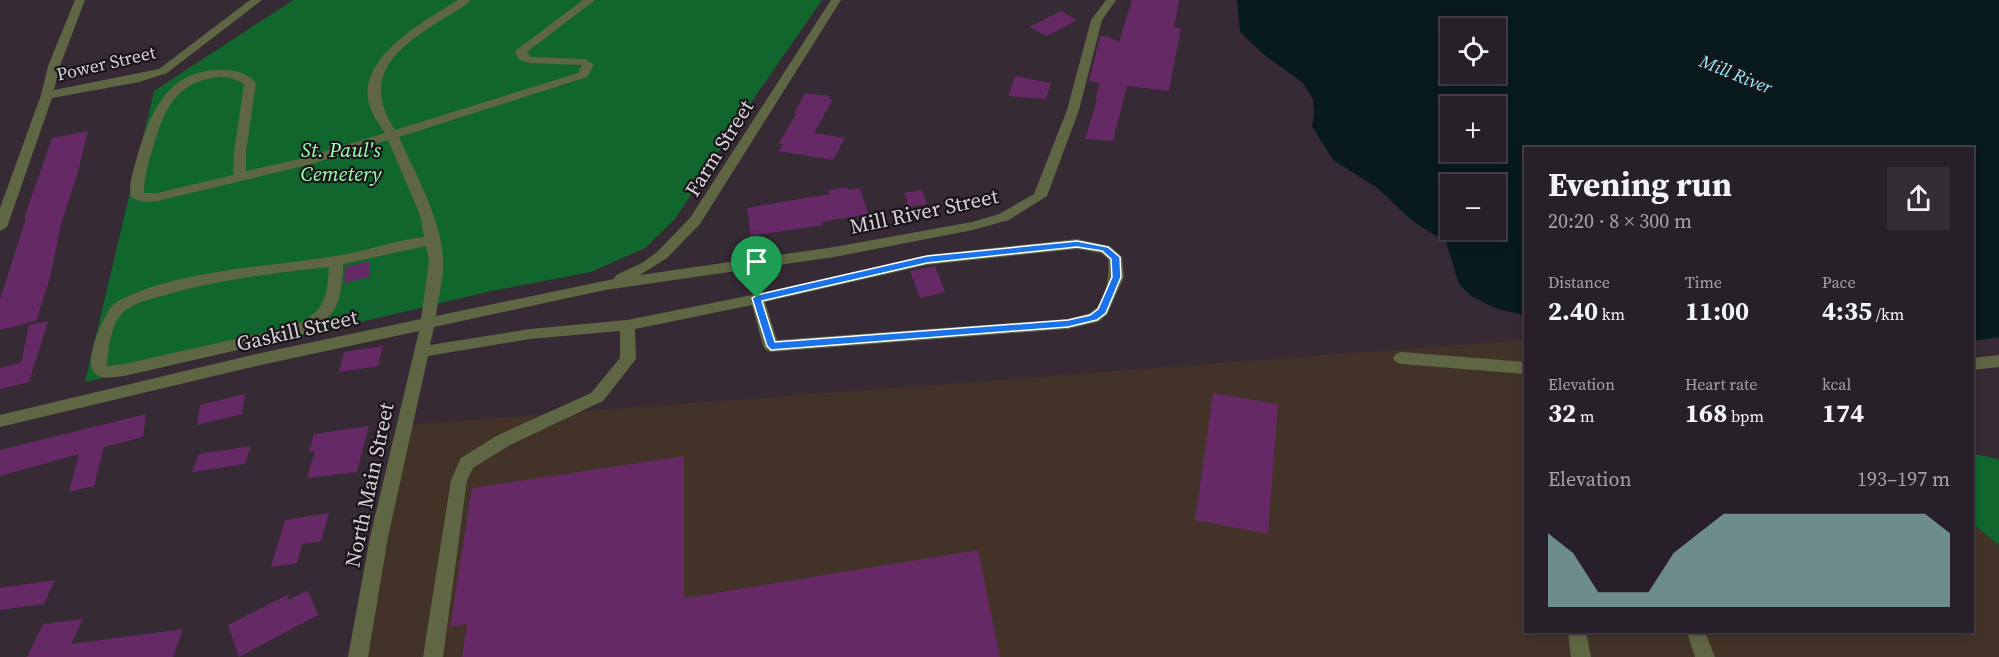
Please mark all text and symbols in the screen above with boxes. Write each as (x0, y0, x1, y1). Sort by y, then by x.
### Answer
map controls (1440, 18, 1506, 240)
button: locate (1440, 18, 1506, 84)
street label: Power Street (54, 39, 158, 87)
water label: Mill River (1695, 48, 1777, 100)
street label: Farm Street (678, 94, 760, 202)
button: + (1440, 96, 1506, 162)
park label: St. Paul's Cemetery (301, 135, 382, 188)
text: Evening run (1548, 162, 1732, 207)
button: share (1887, 167, 1950, 230)
button: − (1440, 174, 1506, 240)
street label: Mill River Street (847, 181, 1001, 241)
text: 20:20 · 8 × 300 m (1548, 207, 1692, 235)
pin (731, 236, 782, 298)
icon: arrive (740, 245, 773, 278)
text: Distance (1548, 271, 1610, 293)
text: Time (1685, 271, 1722, 293)
text: Pace (1822, 271, 1856, 293)
text: 2.40 (1548, 293, 1598, 329)
text: 11:00 (1685, 293, 1749, 329)
text: 4:35 (1822, 293, 1872, 329)
street label: Gaskill Street (234, 302, 361, 358)
text: km (1598, 303, 1625, 325)
text: /km (1872, 303, 1904, 325)
text: Elevation (1548, 373, 1615, 395)
text: Heart rate (1685, 373, 1757, 395)
text: kcal (1822, 373, 1851, 395)
text: 32 (1548, 395, 1576, 431)
text: 168 (1685, 395, 1727, 431)
text: 174 (1822, 395, 1864, 431)
street label: North Main Street (337, 400, 401, 570)
text: m (1576, 405, 1594, 427)
text: bpm (1727, 405, 1764, 427)
text: Elevation (1548, 465, 1632, 493)
text: 193–197 m (1857, 465, 1950, 493)

